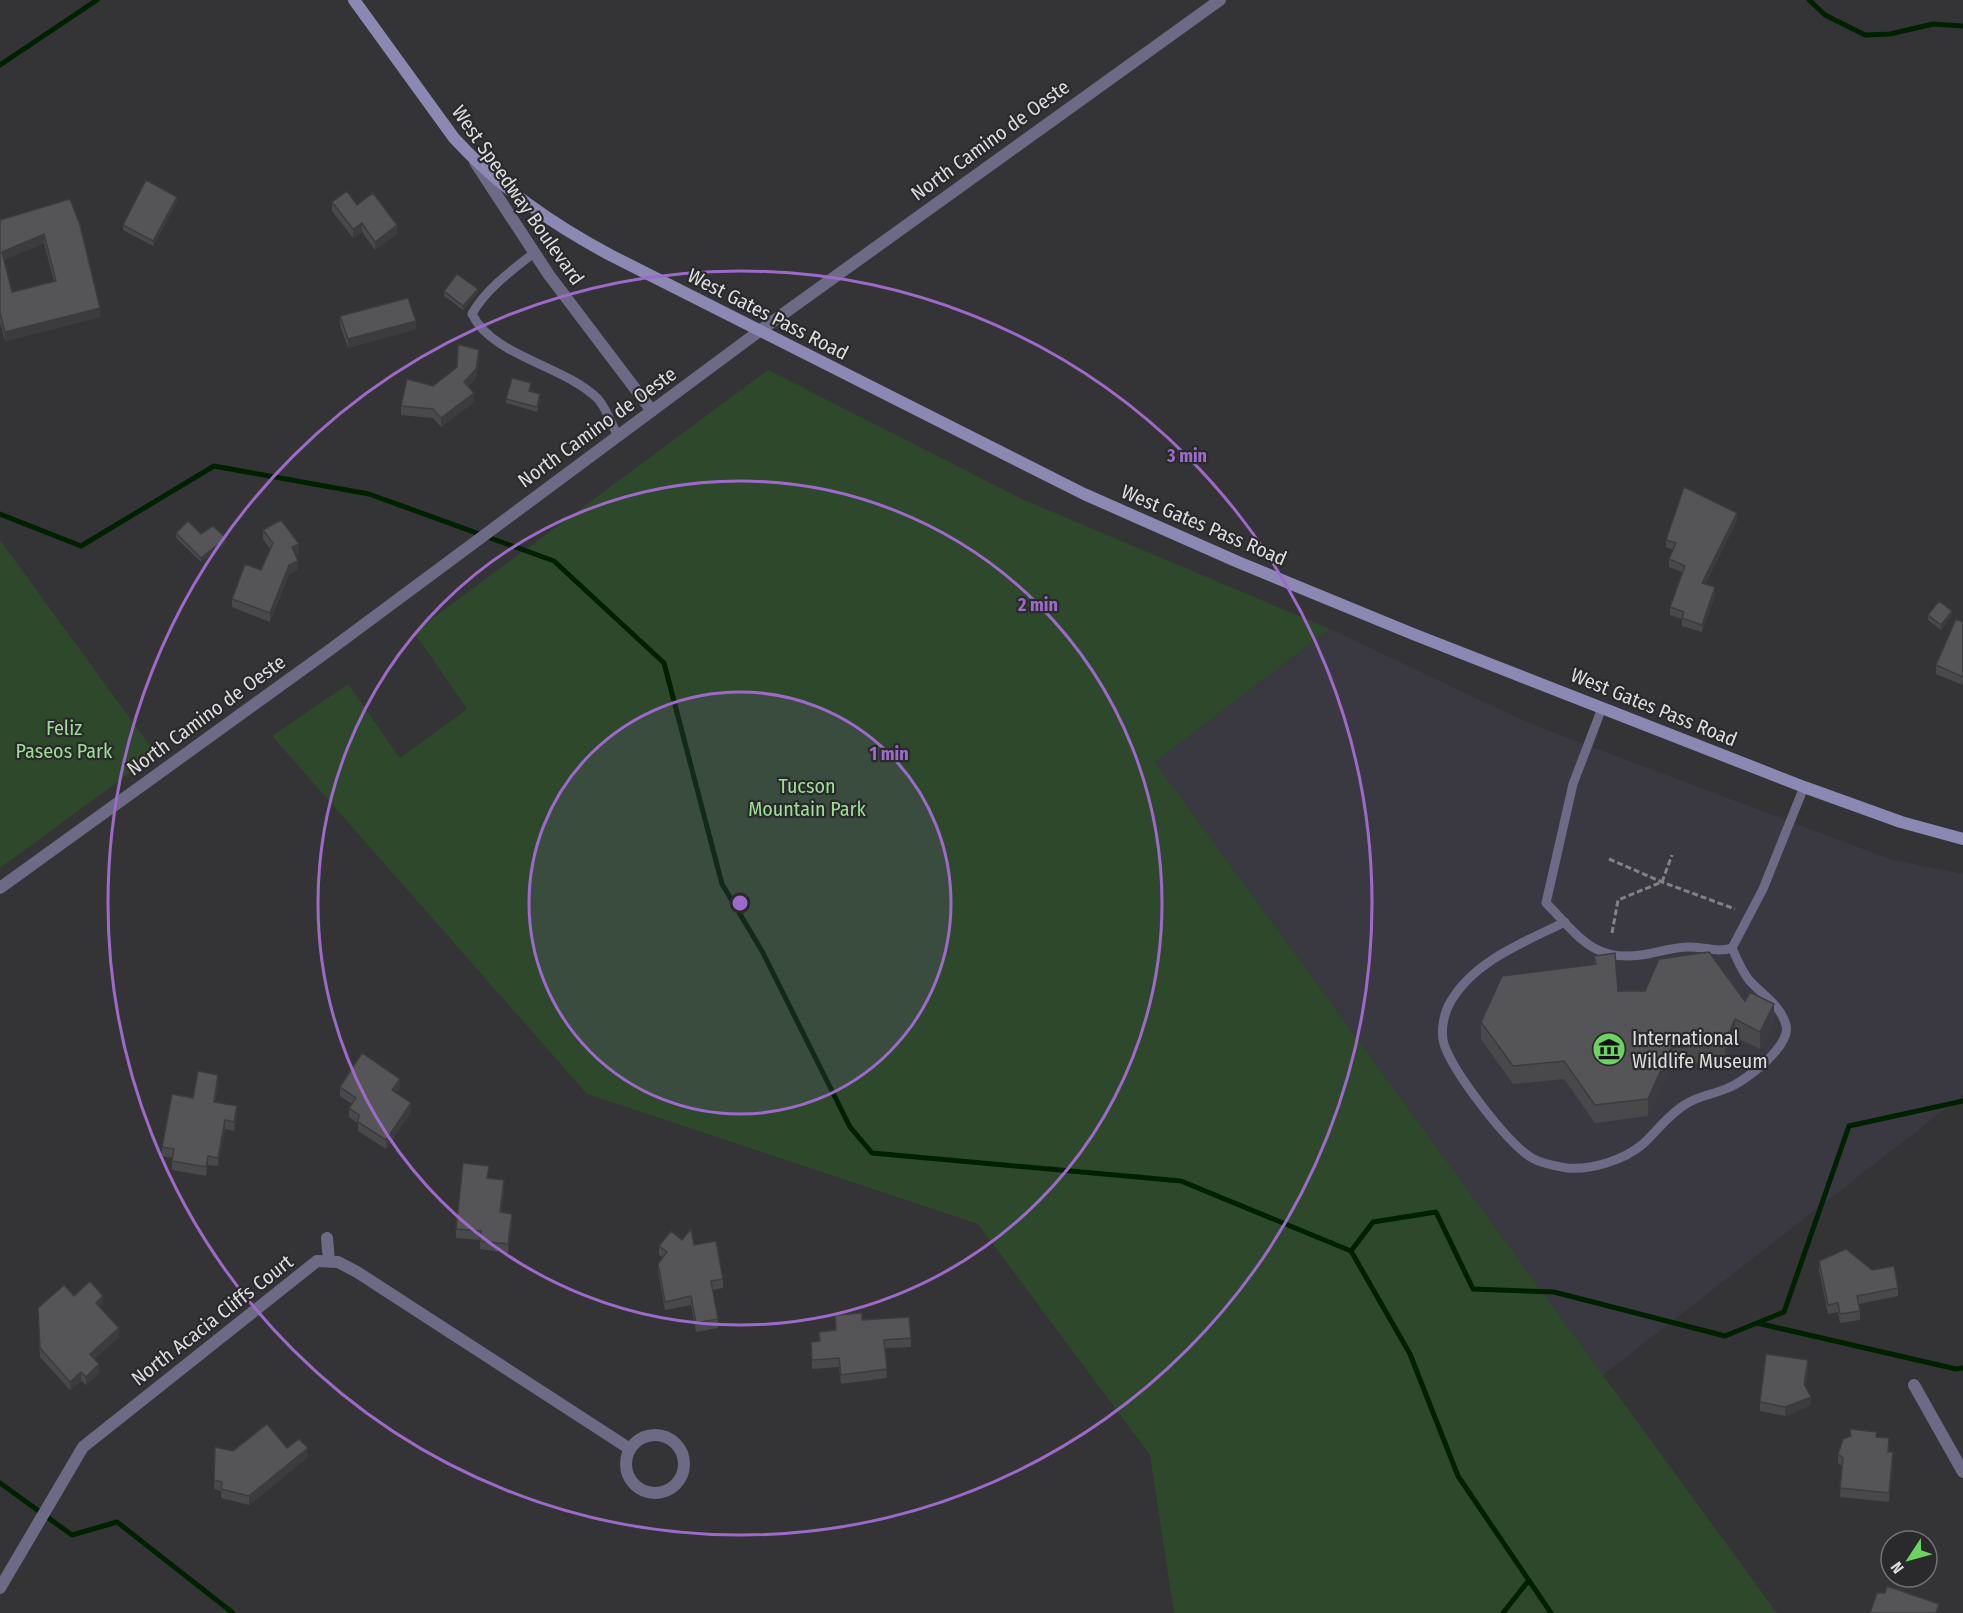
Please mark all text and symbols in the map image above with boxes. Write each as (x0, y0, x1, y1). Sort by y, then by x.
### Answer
street label: North Camino de Oeste (906, 75, 1074, 205)
street label: West Speedway Boulevard (447, 101, 589, 289)
street label: West Gates Pass Road (684, 263, 852, 365)
street label: North Camino de Oeste (513, 362, 681, 492)
text: 3 min (1166, 445, 1207, 467)
street label: West Gates Pass Road (1118, 479, 1290, 571)
text: 2 min (1017, 594, 1058, 616)
street label: North Camino de Oeste (122, 650, 290, 780)
street label: West Gates Pass Road (1567, 663, 1741, 751)
park label: Feliz Paseos Park (16, 716, 113, 763)
text: 1 min (869, 743, 909, 765)
park label: Tucson Mountain Park (748, 774, 867, 821)
centre of rings (730, 893, 750, 913)
place label: International Wildlife Museum (1632, 1026, 1768, 1073)
museum icon: International Wildlife Museum (1591, 1031, 1627, 1067)
street label: North Acacia Cliffs Court (127, 1249, 298, 1390)
north arrow (1879, 1529, 1939, 1589)
text: N (1887, 1558, 1908, 1577)

